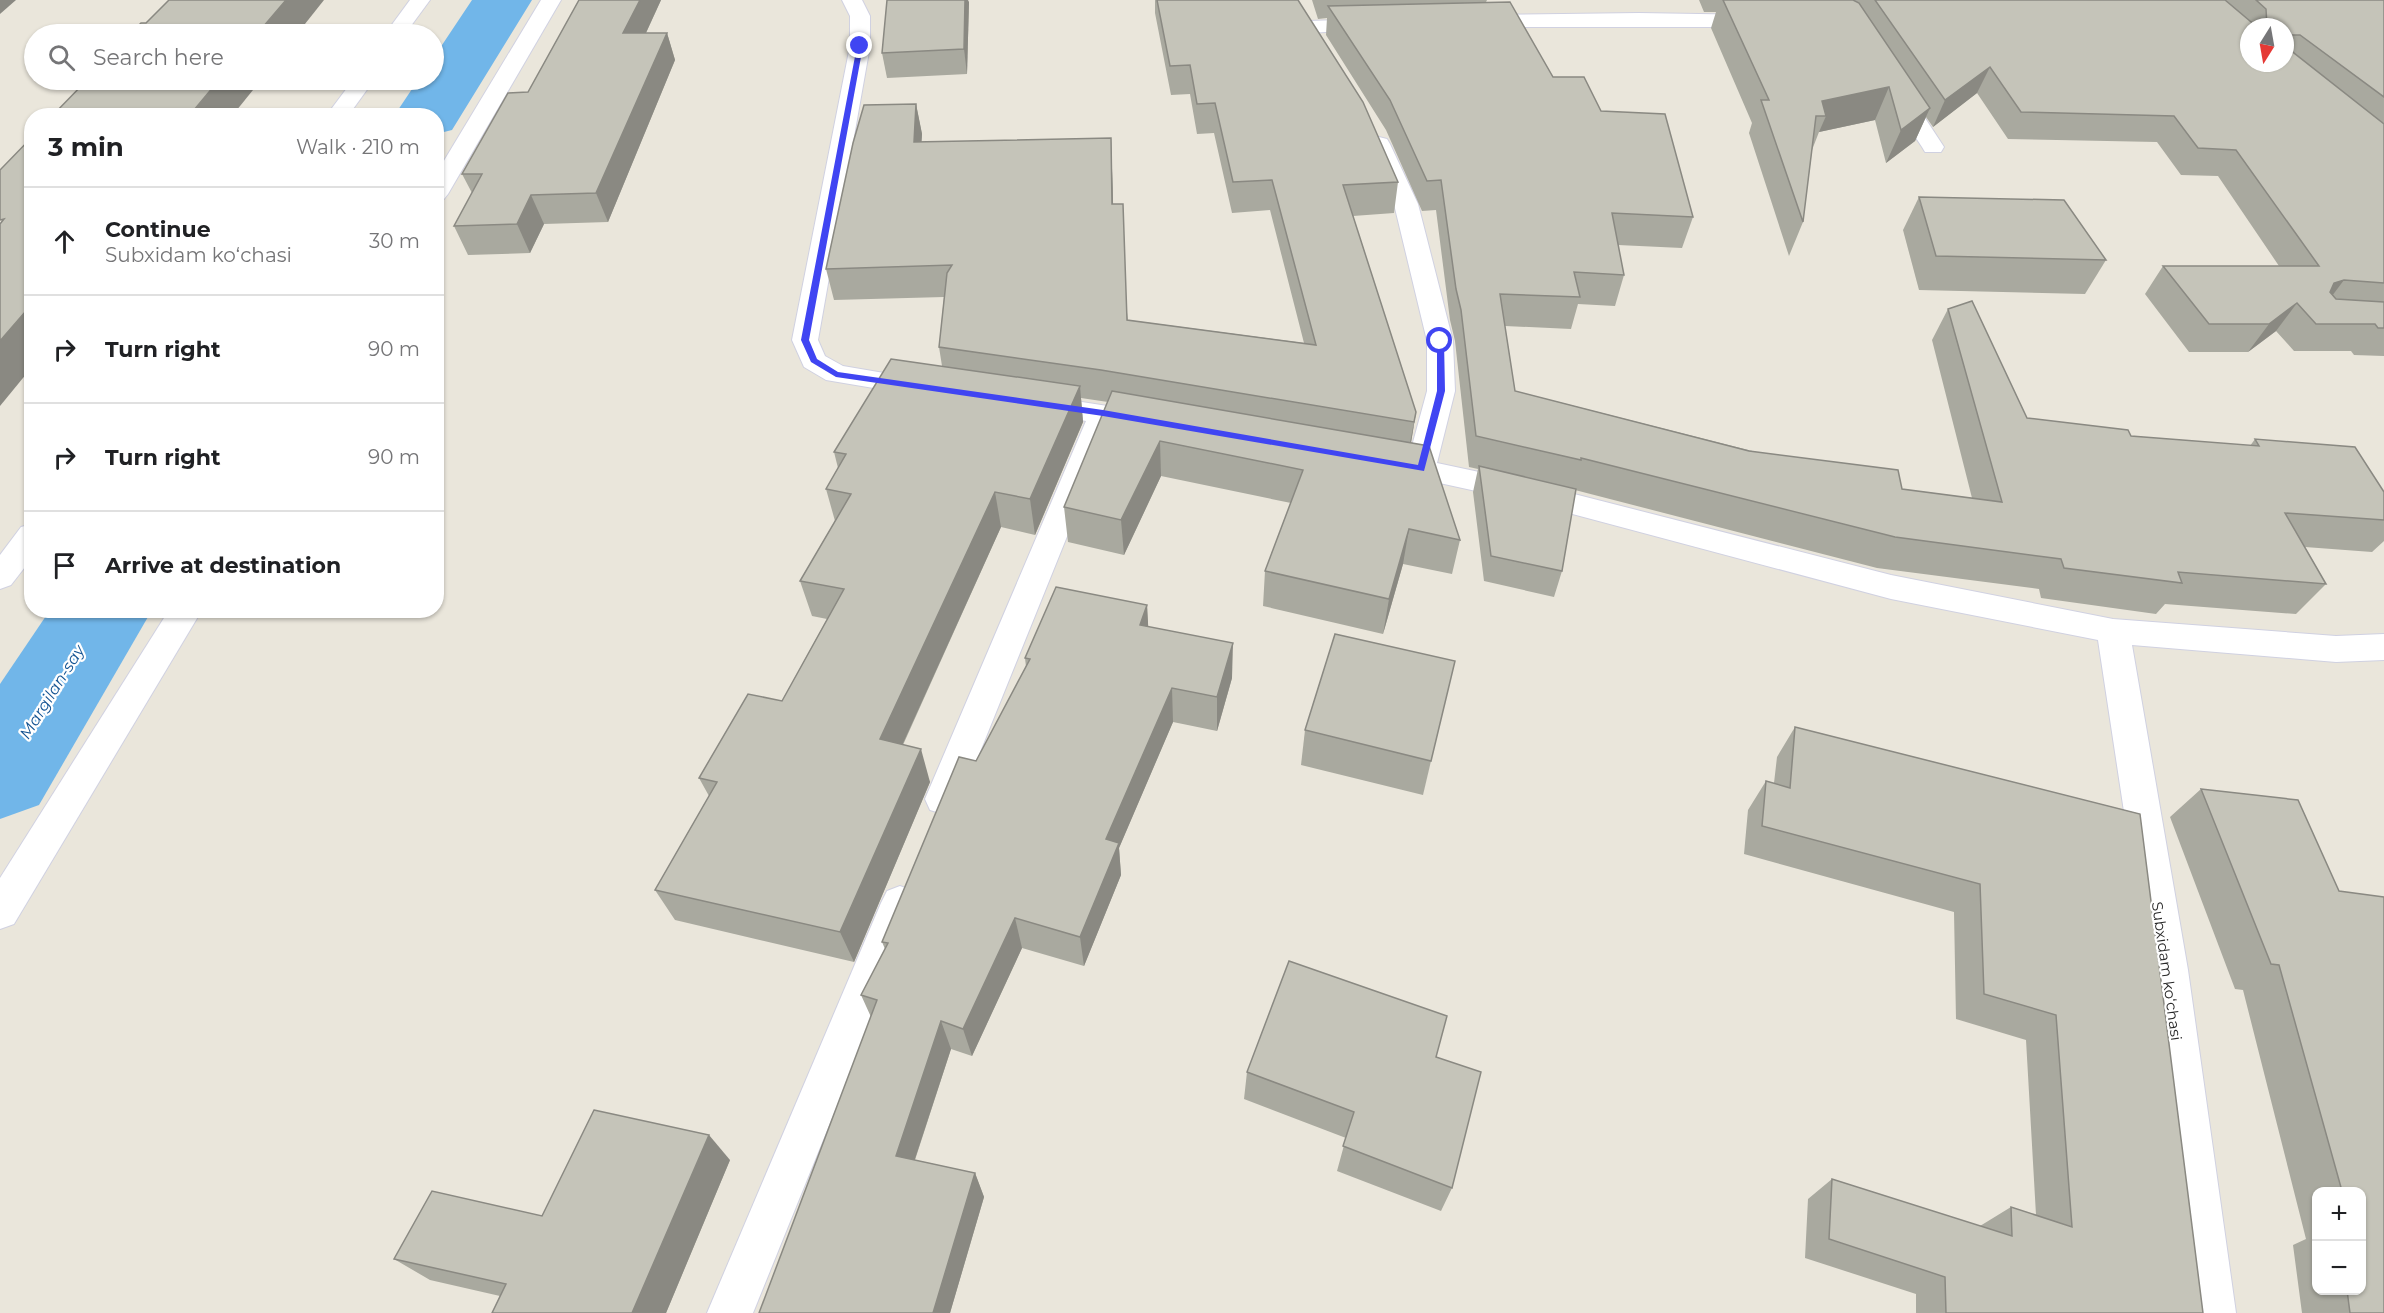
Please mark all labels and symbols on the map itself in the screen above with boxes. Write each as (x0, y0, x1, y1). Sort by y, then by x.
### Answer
north arrow (2240, 18, 2294, 72)
route end (846, 32, 872, 58)
route start (1426, 327, 1452, 353)
water label: Margilan-say (16, 640, 89, 742)
street label: Subxidam koʻchasi (2148, 900, 2186, 1042)

